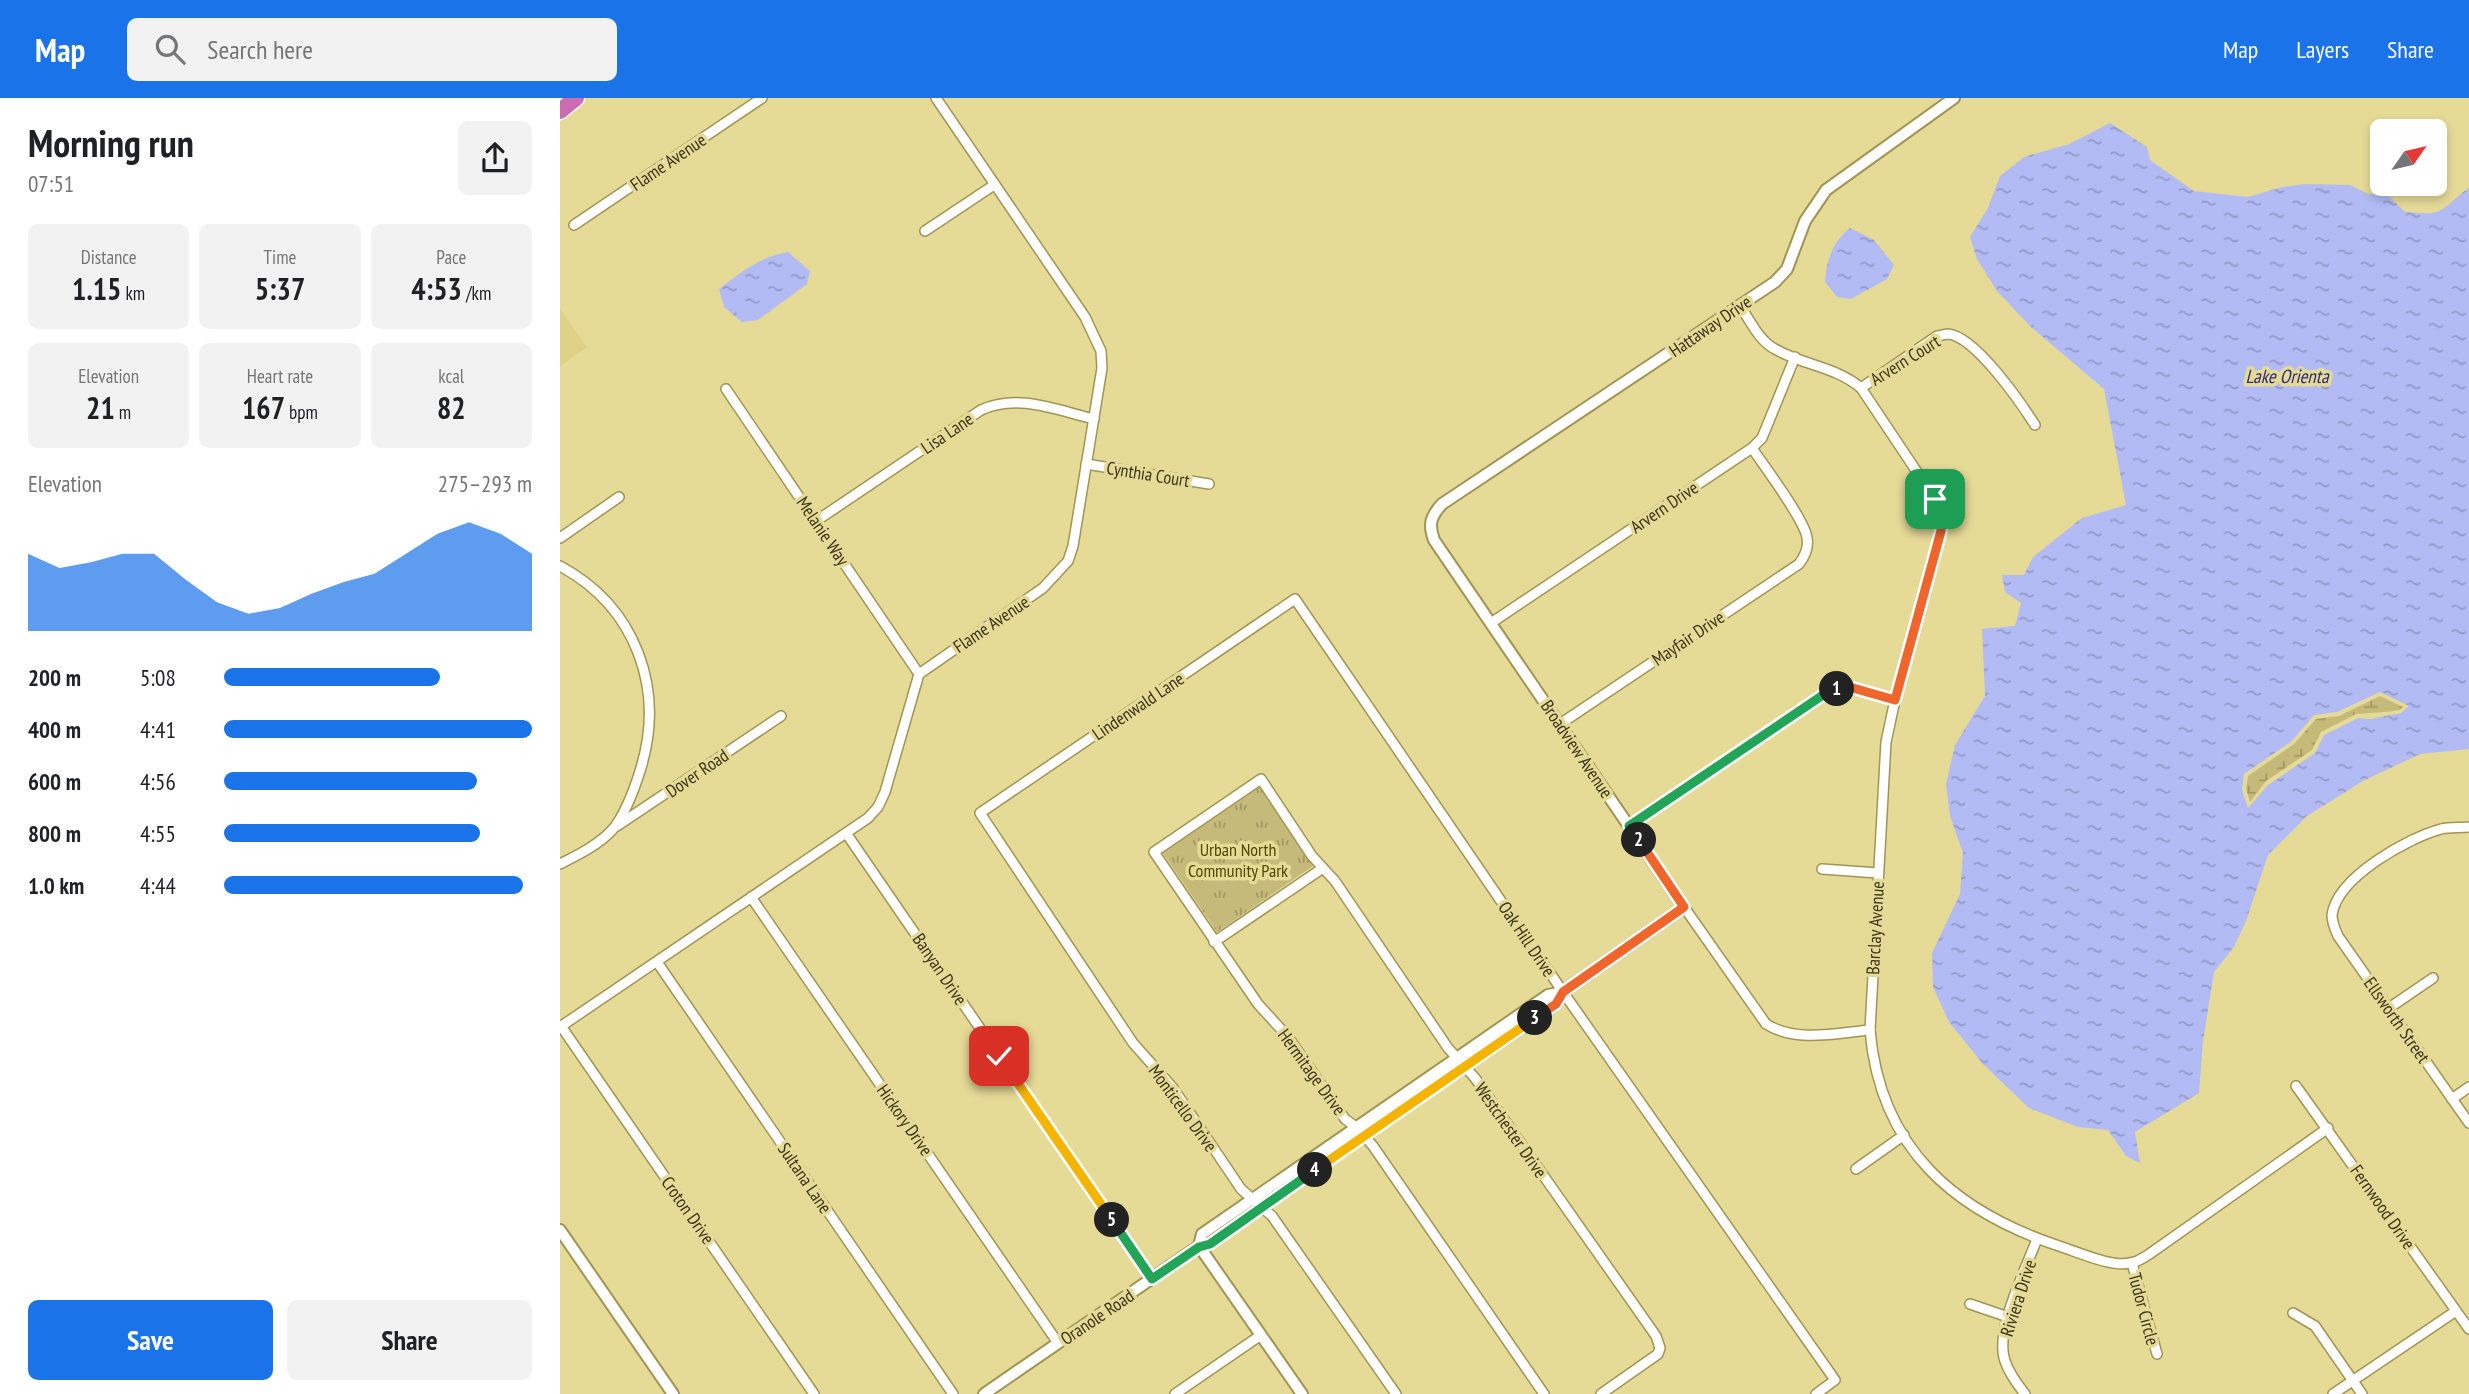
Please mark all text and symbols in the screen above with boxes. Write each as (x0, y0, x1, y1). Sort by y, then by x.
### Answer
search box (127, 18, 617, 81)
text: Map (35, 28, 85, 71)
icon: search (151, 30, 189, 68)
text: Search here (207, 33, 313, 66)
text: Map (2223, 34, 2258, 65)
text: Layers (2296, 34, 2349, 65)
text: Share (2387, 34, 2434, 65)
text: Morning run (28, 118, 194, 167)
north arrow (2370, 119, 2446, 196)
map controls (2370, 119, 2447, 196)
button: share (458, 121, 532, 195)
street label: Flame Avenue (626, 128, 710, 196)
text: 07:51 (28, 169, 74, 198)
text: Distance (81, 245, 137, 269)
text: Time (264, 245, 296, 269)
text: Pace (436, 245, 466, 269)
text: 1.15 (72, 269, 121, 308)
text: 5:37 (255, 269, 305, 308)
text: 4:53 (411, 269, 462, 308)
text: km (121, 281, 145, 305)
text: /km (462, 281, 491, 305)
street label: Hattaway Drive (1664, 290, 1756, 362)
street label: Arvern Court (1866, 330, 1944, 390)
text: Elevation (78, 364, 139, 388)
text: Heart rate (247, 364, 313, 388)
text: kcal (438, 364, 464, 388)
water label: Lake Orienta (2245, 364, 2330, 388)
text: 21 (86, 388, 115, 427)
text: 167 (242, 388, 285, 427)
text: 82 (437, 388, 466, 427)
text: m (115, 400, 131, 424)
text: bpm (285, 400, 318, 424)
street label: Lisa Lane (916, 407, 978, 459)
street label: Cynthia Court (1105, 456, 1191, 492)
text: Elevation (28, 469, 102, 498)
text: 275–293 m (438, 469, 532, 498)
pin (1905, 469, 1965, 529)
street label: Arvern Drive (1626, 476, 1702, 538)
icon: arrive (1916, 480, 1954, 518)
street label: Melanie Way (792, 492, 855, 570)
street label: Flame Avenue (949, 590, 1033, 658)
street label: Mayfair Drive (1647, 605, 1729, 671)
text: 200 m (28, 663, 81, 692)
text: 5:08 (140, 663, 176, 692)
street label: Lindenwald Lane (1088, 667, 1188, 745)
pin: 1 (1820, 672, 1854, 706)
text: 1 (1832, 676, 1841, 700)
street label: Broadview Avenue (1536, 696, 1618, 802)
text: 400 m (28, 715, 81, 744)
text: 4:41 (140, 715, 176, 744)
street label: Dover Road (661, 744, 733, 802)
text: 600 m (28, 767, 81, 796)
text: 4:56 (140, 767, 176, 796)
text: 800 m (28, 819, 81, 848)
text: 4:55 (140, 819, 176, 848)
pin: 2 (1622, 822, 1656, 858)
text: 2 (1634, 827, 1643, 851)
park label: Urban North Community Park (1188, 838, 1288, 882)
text: 1.0 km (28, 871, 84, 900)
text: 4:44 (140, 871, 176, 900)
street label: Barclay Avenue (1861, 881, 1889, 975)
street label: Oak Hill Drive (1493, 897, 1561, 981)
street label: Banyan Drive (908, 929, 972, 1009)
street label: Ellsworth Street (2359, 973, 2435, 1067)
pin: 3 (1518, 1000, 1552, 1035)
text: 3 (1530, 1005, 1539, 1029)
street label: Hermitage Drive (1273, 1024, 1351, 1120)
pin (969, 1026, 1029, 1086)
icon: check (980, 1037, 1018, 1075)
street label: Monticello Drive (1144, 1060, 1222, 1156)
street label: Westchester Drive (1470, 1078, 1552, 1182)
street label: Hickory Drive (872, 1080, 938, 1160)
street label: Sultana Lane (773, 1138, 837, 1218)
pin: 4 (1298, 1152, 1332, 1188)
text: 4 (1310, 1157, 1319, 1181)
street label: Fernwood Drive (2345, 1160, 2421, 1254)
street label: Croton Drive (656, 1172, 720, 1248)
pin: 5 (1094, 1202, 1130, 1238)
text: 5 (1107, 1207, 1116, 1231)
street label: Riviera Drive (1995, 1257, 2041, 1339)
street label: Tudor Circle (2123, 1270, 2165, 1348)
street label: Oranole Road (1056, 1284, 1138, 1350)
button: Save (28, 1300, 273, 1380)
button: Share (287, 1300, 532, 1380)

